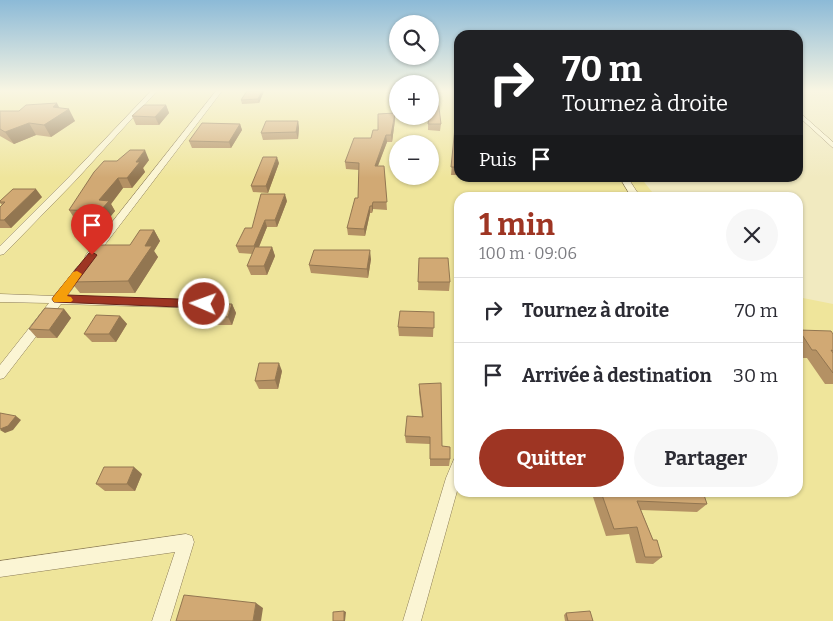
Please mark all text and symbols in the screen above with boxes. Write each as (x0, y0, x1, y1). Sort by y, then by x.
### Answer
map controls (389, 15, 439, 185)
button: search (389, 15, 439, 65)
text: 70 m (562, 48, 642, 90)
icon: right (479, 50, 544, 115)
button: + (389, 75, 439, 125)
text: Tournez à droite (562, 90, 728, 117)
button: − (389, 135, 439, 185)
icon: arrive (527, 145, 555, 173)
text: Puis (479, 148, 517, 171)
pin (71, 204, 113, 255)
text: 1 min (479, 207, 555, 243)
button: close (726, 209, 778, 261)
icon: arrive (78, 211, 106, 239)
text: 100 m · 09:06 (479, 244, 577, 263)
position arrow (177, 277, 229, 329)
icon: right (479, 296, 507, 324)
text: Tournez à droite (522, 299, 669, 322)
text: 70 m (735, 299, 778, 322)
icon: arrive (479, 361, 507, 389)
text: Arrivée à destination (522, 364, 712, 387)
text: 30 m (733, 364, 778, 387)
button: Quitter (479, 429, 624, 487)
button: Partager (634, 429, 778, 487)

